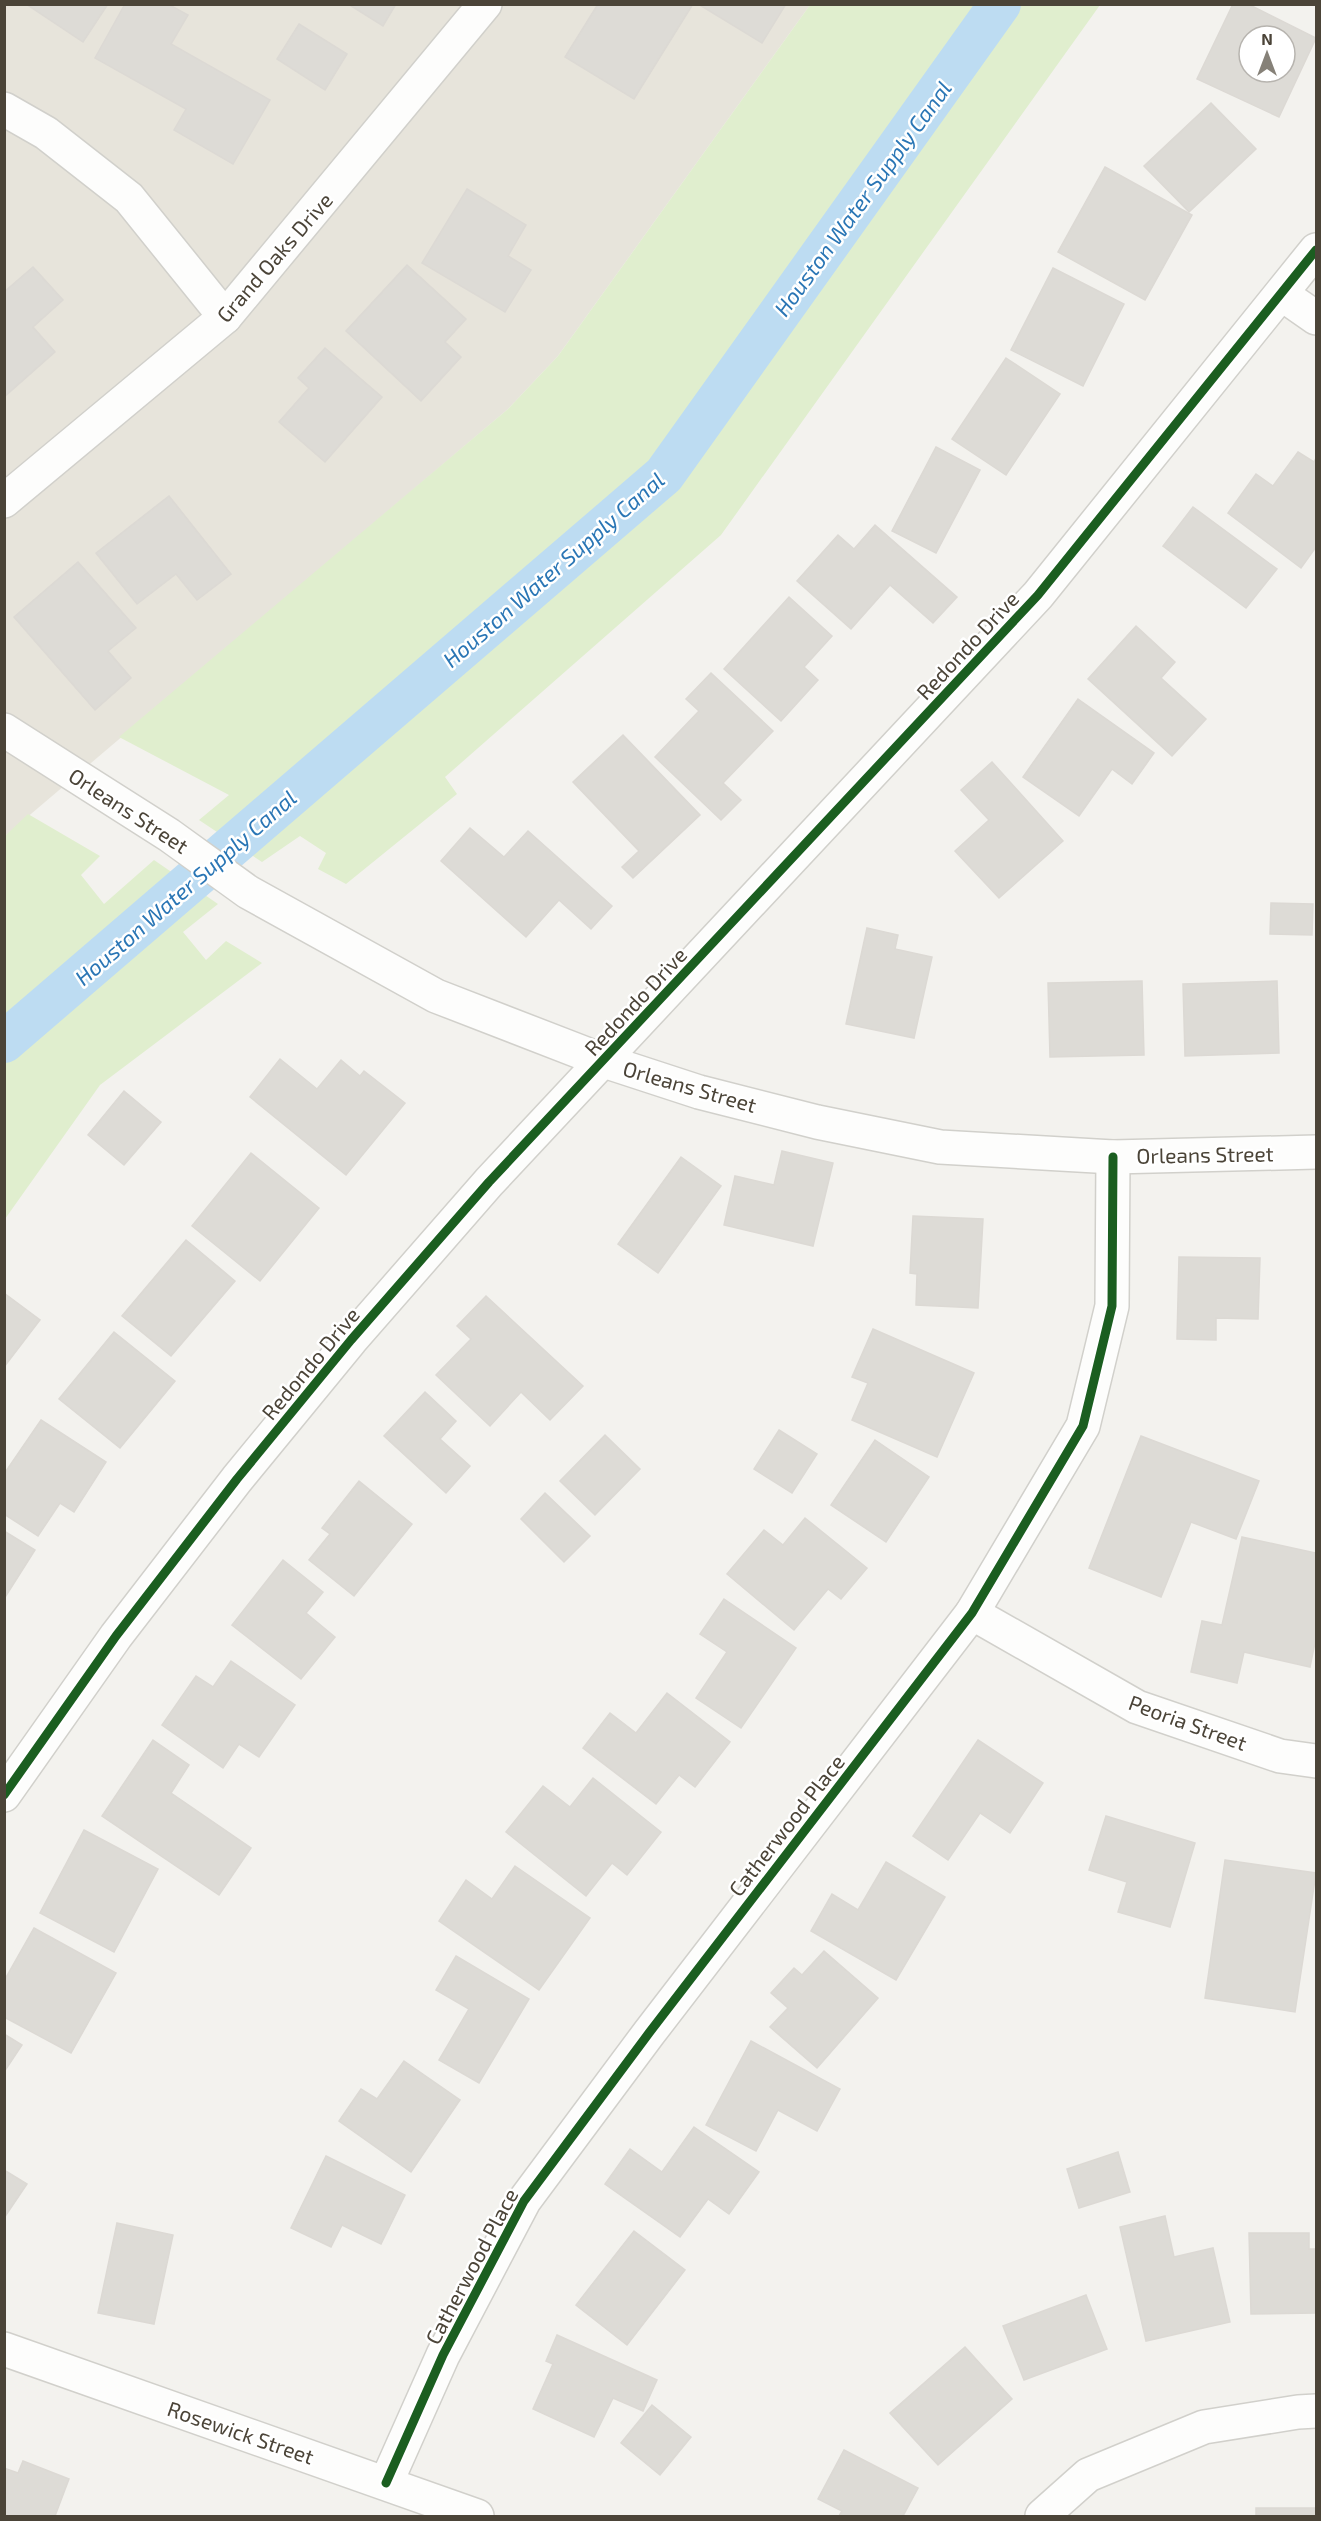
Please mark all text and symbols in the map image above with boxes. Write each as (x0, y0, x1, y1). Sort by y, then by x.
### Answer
north arrow (1237, 24, 1297, 84)
text: N (1261, 29, 1273, 48)
water label: Houston Water Supply Canal (768, 75, 957, 321)
street label: Grand Oaks Drive (211, 187, 337, 327)
water label: Houston Water Supply Canal (437, 466, 670, 673)
street label: Redondo Drive (911, 586, 1023, 704)
street label: Orleans Street (65, 762, 193, 858)
water label: Houston Water Supply Canal (69, 784, 302, 991)
street label: Redondo Drive (579, 942, 691, 1060)
street label: Orleans Street (621, 1055, 759, 1117)
street label: Orleans Street (1136, 1140, 1274, 1168)
street label: Redondo Drive (256, 1302, 364, 1424)
street label: Peoria Street (1126, 1689, 1250, 1755)
street label: Catherwood Place (723, 1749, 849, 1901)
street label: Catherwood Place (419, 2184, 523, 2348)
street label: Rosewick Street (165, 2395, 317, 2469)

